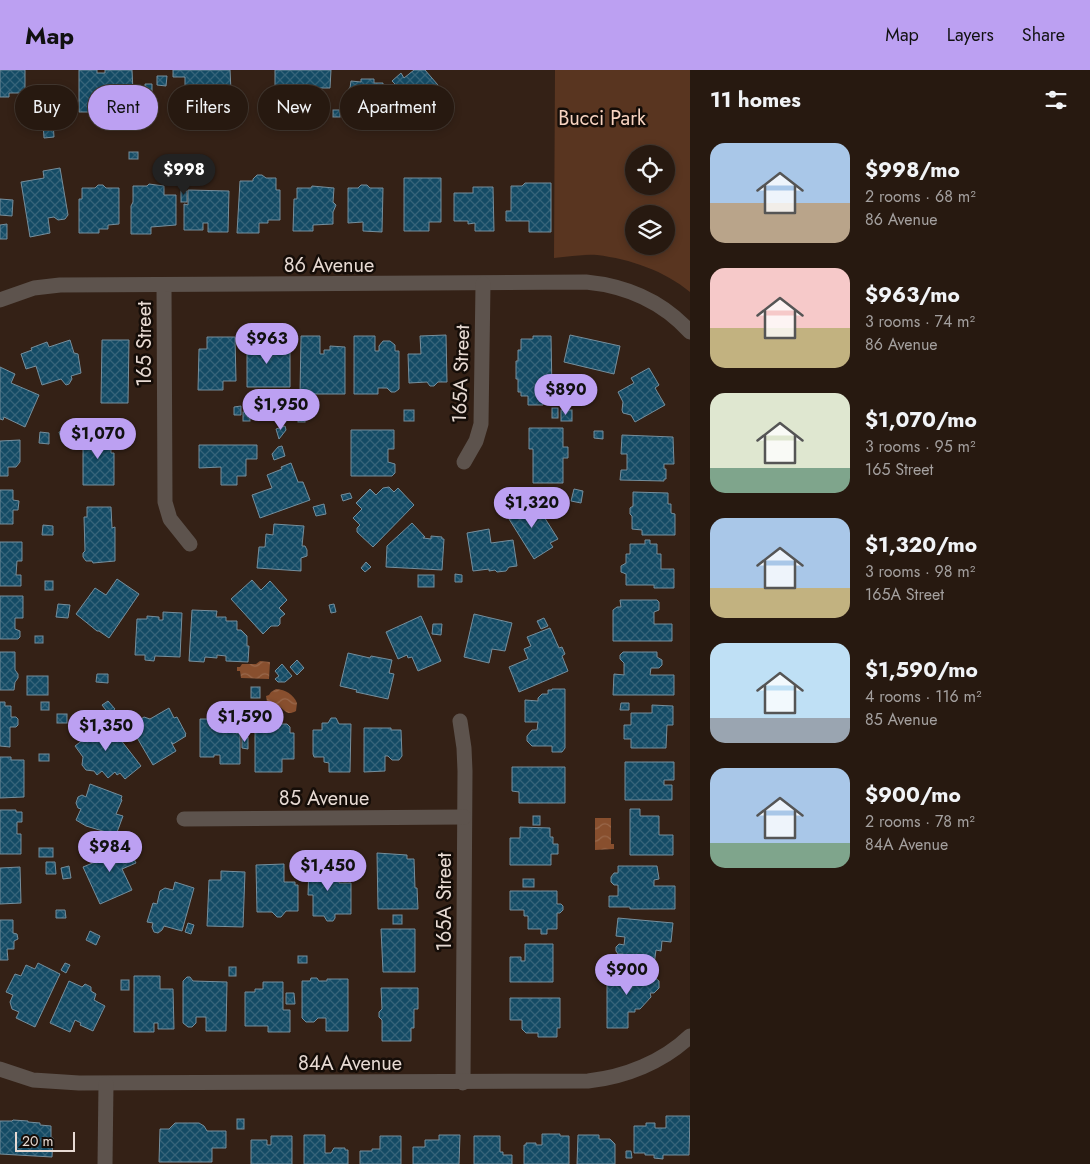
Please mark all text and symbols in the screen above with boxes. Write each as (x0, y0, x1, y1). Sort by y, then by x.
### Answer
text: Map (25, 18, 74, 53)
text: Map (885, 22, 919, 48)
text: Layers (947, 22, 994, 48)
text: Share (1022, 22, 1065, 48)
chip: Buy (15, 85, 78, 130)
chip: Rent (88, 85, 158, 130)
chip: Filters (168, 85, 248, 130)
chip: New (258, 85, 330, 130)
chip: Apartment (340, 85, 454, 130)
text: 11 homes (710, 85, 801, 115)
icon: filters (1042, 86, 1070, 114)
park label: Bucci Park (558, 104, 646, 133)
map controls (625, 145, 675, 255)
button: locate (625, 145, 675, 195)
pin: $998 (154, 154, 214, 196)
text: $998/mo (865, 155, 960, 185)
text: $998 (163, 158, 205, 181)
icon: home (750, 163, 810, 223)
text: 2 rooms · 68 m² (865, 185, 976, 208)
button: layers (625, 205, 675, 255)
text: 86 Avenue (865, 208, 938, 231)
street label: 86 Avenue (284, 251, 374, 280)
text: $963/mo (865, 280, 960, 310)
icon: home (750, 288, 810, 348)
street label: 165 Street (130, 301, 159, 387)
text: 3 rooms · 74 m² (865, 310, 975, 333)
pin: $963 (237, 322, 297, 365)
street label: 165A Street (445, 324, 477, 424)
text: $963 (246, 327, 288, 350)
text: 86 Avenue (865, 333, 938, 356)
pin: $890 (536, 374, 596, 416)
text: $890 (545, 378, 587, 401)
pin: $1,950 (240, 388, 322, 431)
text: $1,950 (254, 393, 308, 416)
text: $1,070/mo (865, 405, 977, 435)
icon: home (750, 413, 810, 473)
pin: $1,070 (57, 418, 139, 460)
text: $1,070 (71, 422, 125, 445)
text: 3 rooms · 95 m² (865, 435, 976, 458)
text: 165 Street (865, 458, 933, 481)
pin: $1,320 (491, 486, 573, 529)
text: $1,320 (505, 491, 559, 514)
text: $1,320/mo (865, 530, 977, 560)
icon: home (750, 538, 810, 598)
text: 3 rooms · 98 m² (865, 560, 975, 583)
text: 165A Street (865, 583, 944, 606)
text: $1,590/mo (865, 655, 978, 685)
icon: home (750, 663, 810, 723)
text: 4 rooms · 116 m² (865, 685, 982, 708)
pin: $1,590 (204, 700, 286, 743)
text: $1,590 (218, 705, 272, 728)
text: 85 Avenue (865, 708, 937, 731)
pin: $1,350 (65, 710, 147, 752)
text: $1,350 (79, 714, 133, 737)
text: $900/mo (865, 780, 961, 810)
street label: 85 Avenue (279, 784, 369, 813)
icon: home (750, 788, 810, 848)
text: 2 rooms · 78 m² (865, 810, 975, 833)
pin: $984 (80, 830, 140, 873)
text: 84A Avenue (865, 833, 948, 856)
text: $984 (89, 835, 131, 858)
pin: $1,450 (287, 850, 369, 892)
street label: 165A Street (430, 852, 459, 951)
text: $1,450 (300, 854, 356, 877)
pin: $900 (597, 954, 657, 996)
text: $900 (606, 958, 648, 981)
street label: 84A Avenue (298, 1049, 402, 1078)
scale bar (15, 1129, 75, 1152)
text: 20 m (22, 1131, 54, 1151)

